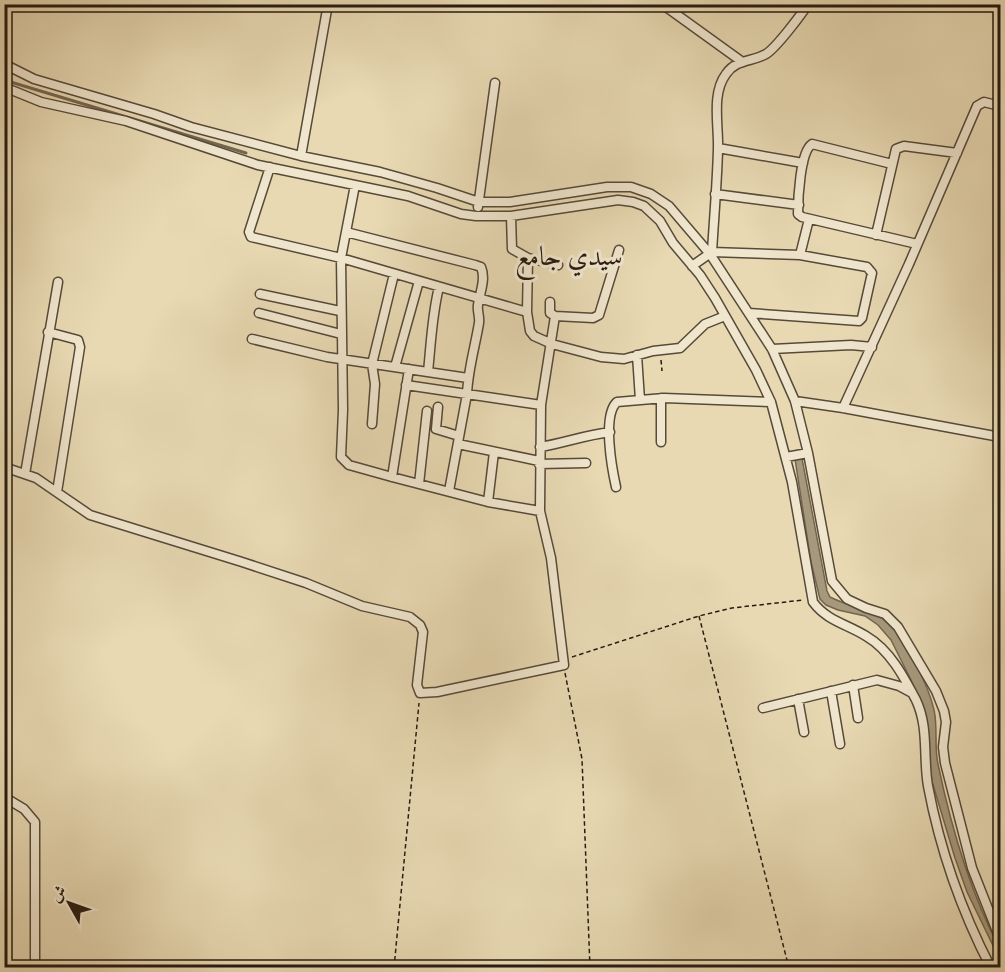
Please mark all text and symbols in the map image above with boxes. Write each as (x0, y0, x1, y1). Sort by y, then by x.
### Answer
district label: سيدي جامع (515, 239, 623, 280)
north arrow (39, 873, 99, 933)
text: ش (46, 881, 73, 908)

